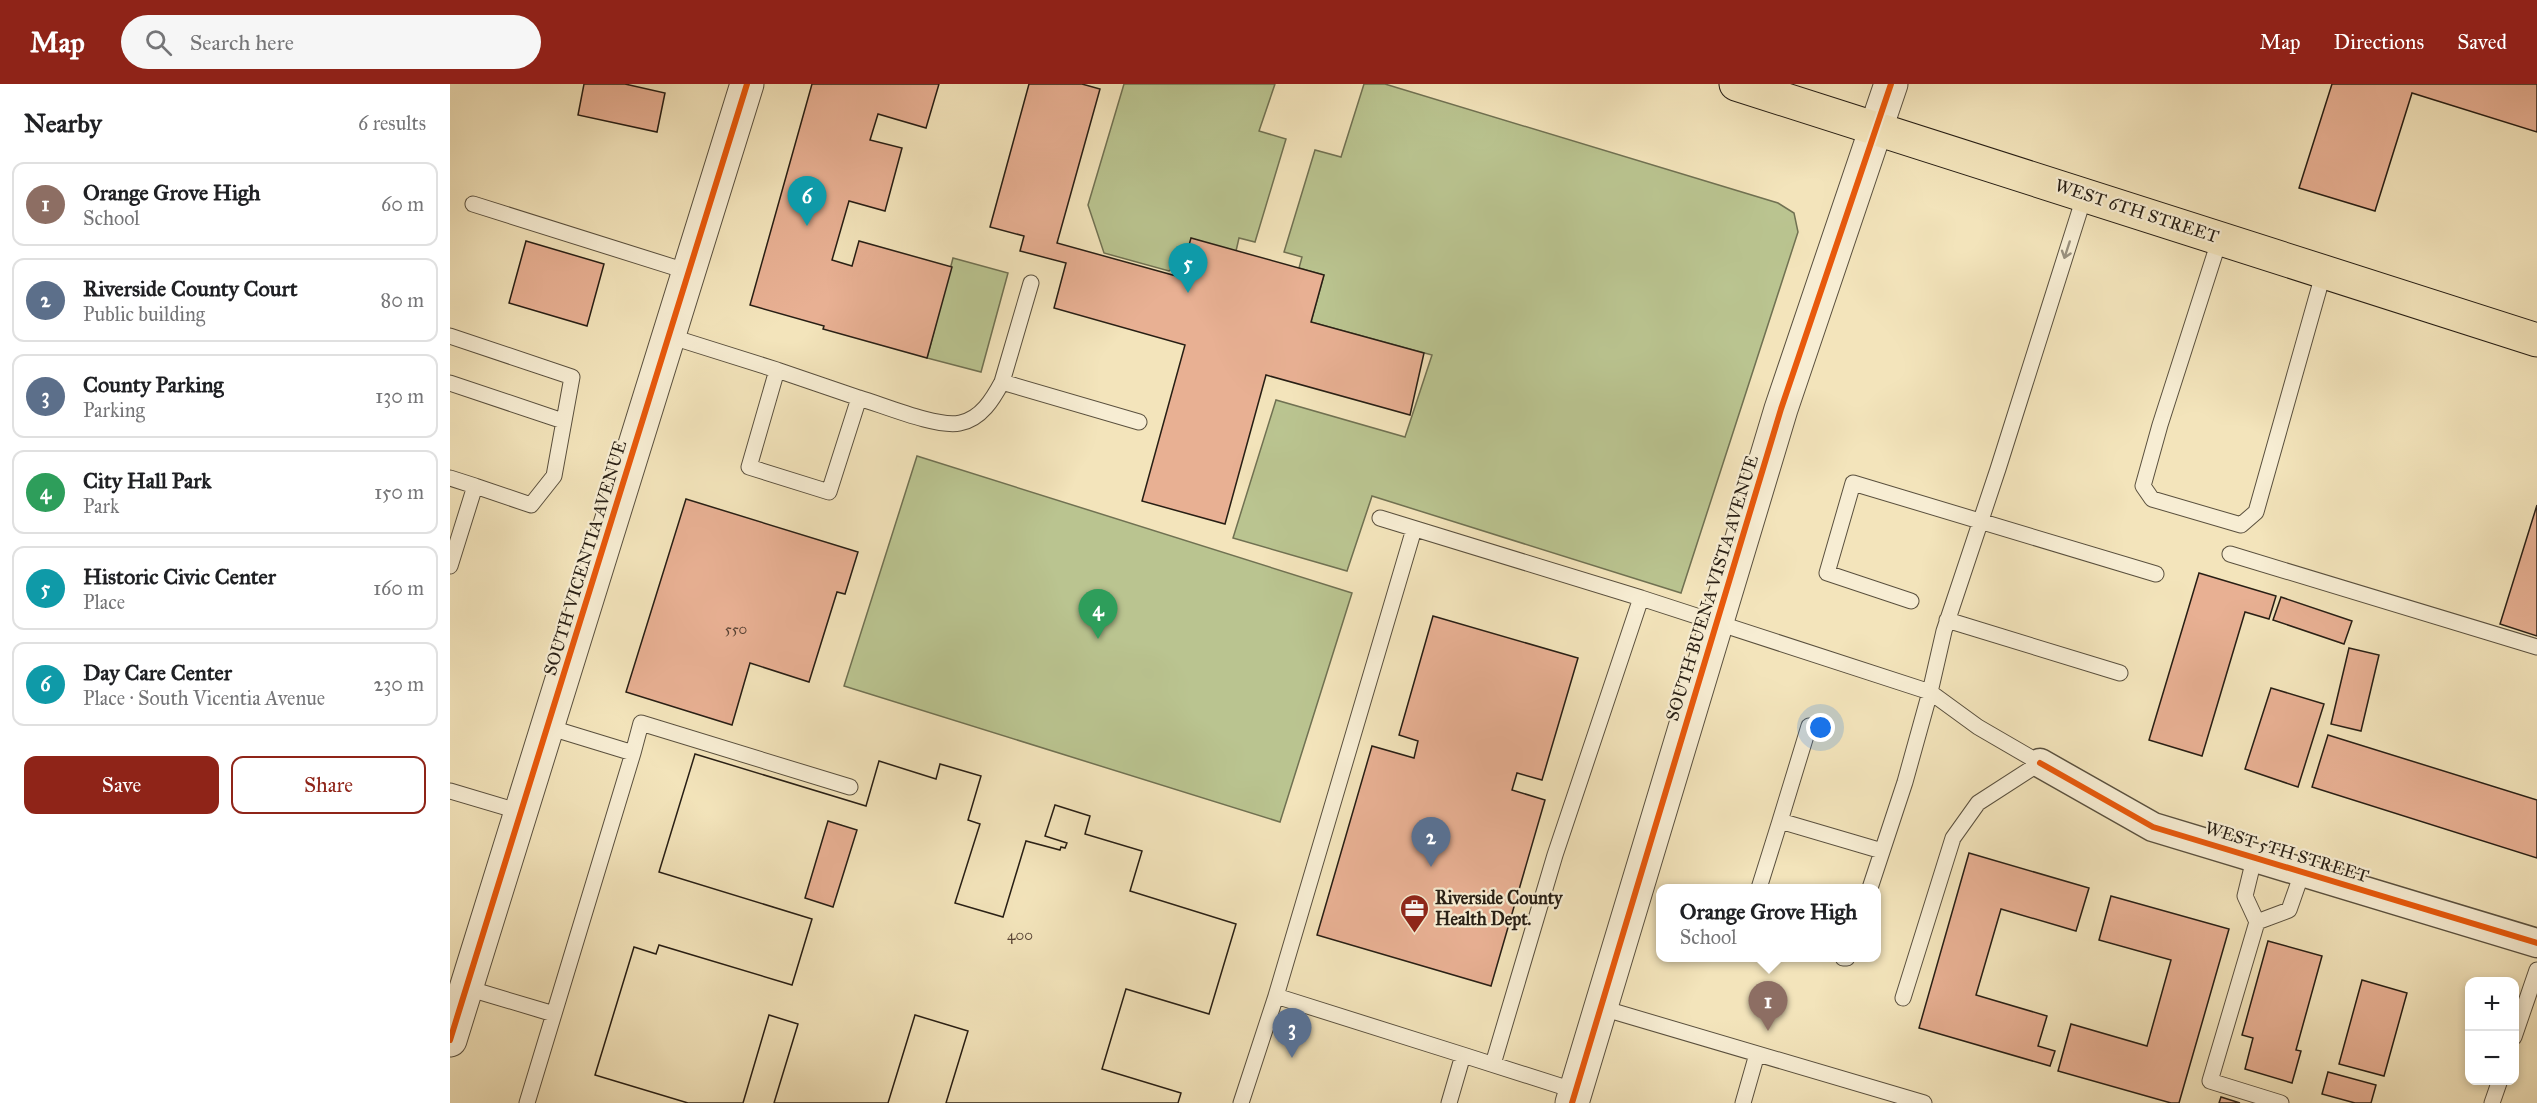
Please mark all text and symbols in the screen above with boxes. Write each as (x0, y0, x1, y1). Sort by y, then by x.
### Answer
search box (121, 15, 541, 69)
text: Map (30, 25, 85, 60)
icon: search (142, 26, 175, 59)
text: Search here (190, 29, 294, 56)
text: Map (2260, 29, 2301, 55)
text: Directions (2334, 29, 2424, 55)
text: Saved (2457, 29, 2507, 55)
text: Nearby (24, 107, 102, 139)
text: 6 results (358, 111, 426, 135)
street label: WEST 6TH STREET (2052, 174, 2222, 248)
pin: 6 (788, 176, 826, 226)
text: Orange Grove High (83, 179, 260, 206)
text: 1 (42, 192, 49, 216)
text: 60 m (381, 192, 424, 216)
text: School (83, 206, 140, 230)
one-way arrow (2060, 240, 2071, 259)
pin: 5 (1168, 244, 1208, 293)
text: Riverside County Court (83, 275, 298, 302)
text: 2 (41, 288, 50, 312)
text: 80 m (381, 288, 424, 312)
text: Public building (83, 302, 205, 326)
text: County Parking (83, 371, 224, 398)
text: 3 (42, 384, 50, 408)
text: 130 m (375, 384, 424, 408)
text: Parking (83, 398, 145, 422)
street label: SOUTH VICENTIA AVENUE (539, 438, 631, 678)
street label: SOUTH BUENA VISTA AVENUE (1661, 452, 1763, 724)
text: City Hall Park (83, 467, 212, 494)
text: 4 (40, 480, 51, 504)
text: 150 m (374, 480, 424, 504)
text: Park (83, 494, 119, 518)
text: Historic Civic Center (83, 563, 276, 590)
text: 5 (41, 576, 50, 600)
text: 160 m (373, 576, 424, 600)
text: Place (83, 590, 125, 614)
pin: 4 (1078, 590, 1118, 639)
house number: 550 (725, 620, 747, 638)
text: Day Care Center (83, 659, 232, 686)
text: 6 (40, 672, 51, 696)
text: 230 m (373, 672, 424, 696)
text: Place · South Vicentia Avenue (83, 686, 325, 710)
your location (1806, 713, 1835, 742)
button: Save (24, 756, 219, 814)
button: Share (231, 756, 426, 814)
street label: WEST 5TH STREET (2202, 817, 2372, 887)
pin: 2 (1412, 818, 1450, 867)
popup (1656, 884, 1881, 962)
place label: Riverside County Health Dept. (1435, 887, 1564, 931)
office icon: Riverside County Health Dept. (1398, 892, 1430, 934)
text: Orange Grove High (1680, 898, 1857, 925)
text: School (1680, 925, 1737, 949)
house number: 400 (1007, 926, 1033, 944)
map controls (2465, 977, 2519, 1085)
button: + (2465, 977, 2519, 1031)
pin: 1 (1748, 982, 1788, 1031)
pin: 3 (1272, 1008, 1312, 1058)
button: − (2465, 1031, 2519, 1085)

